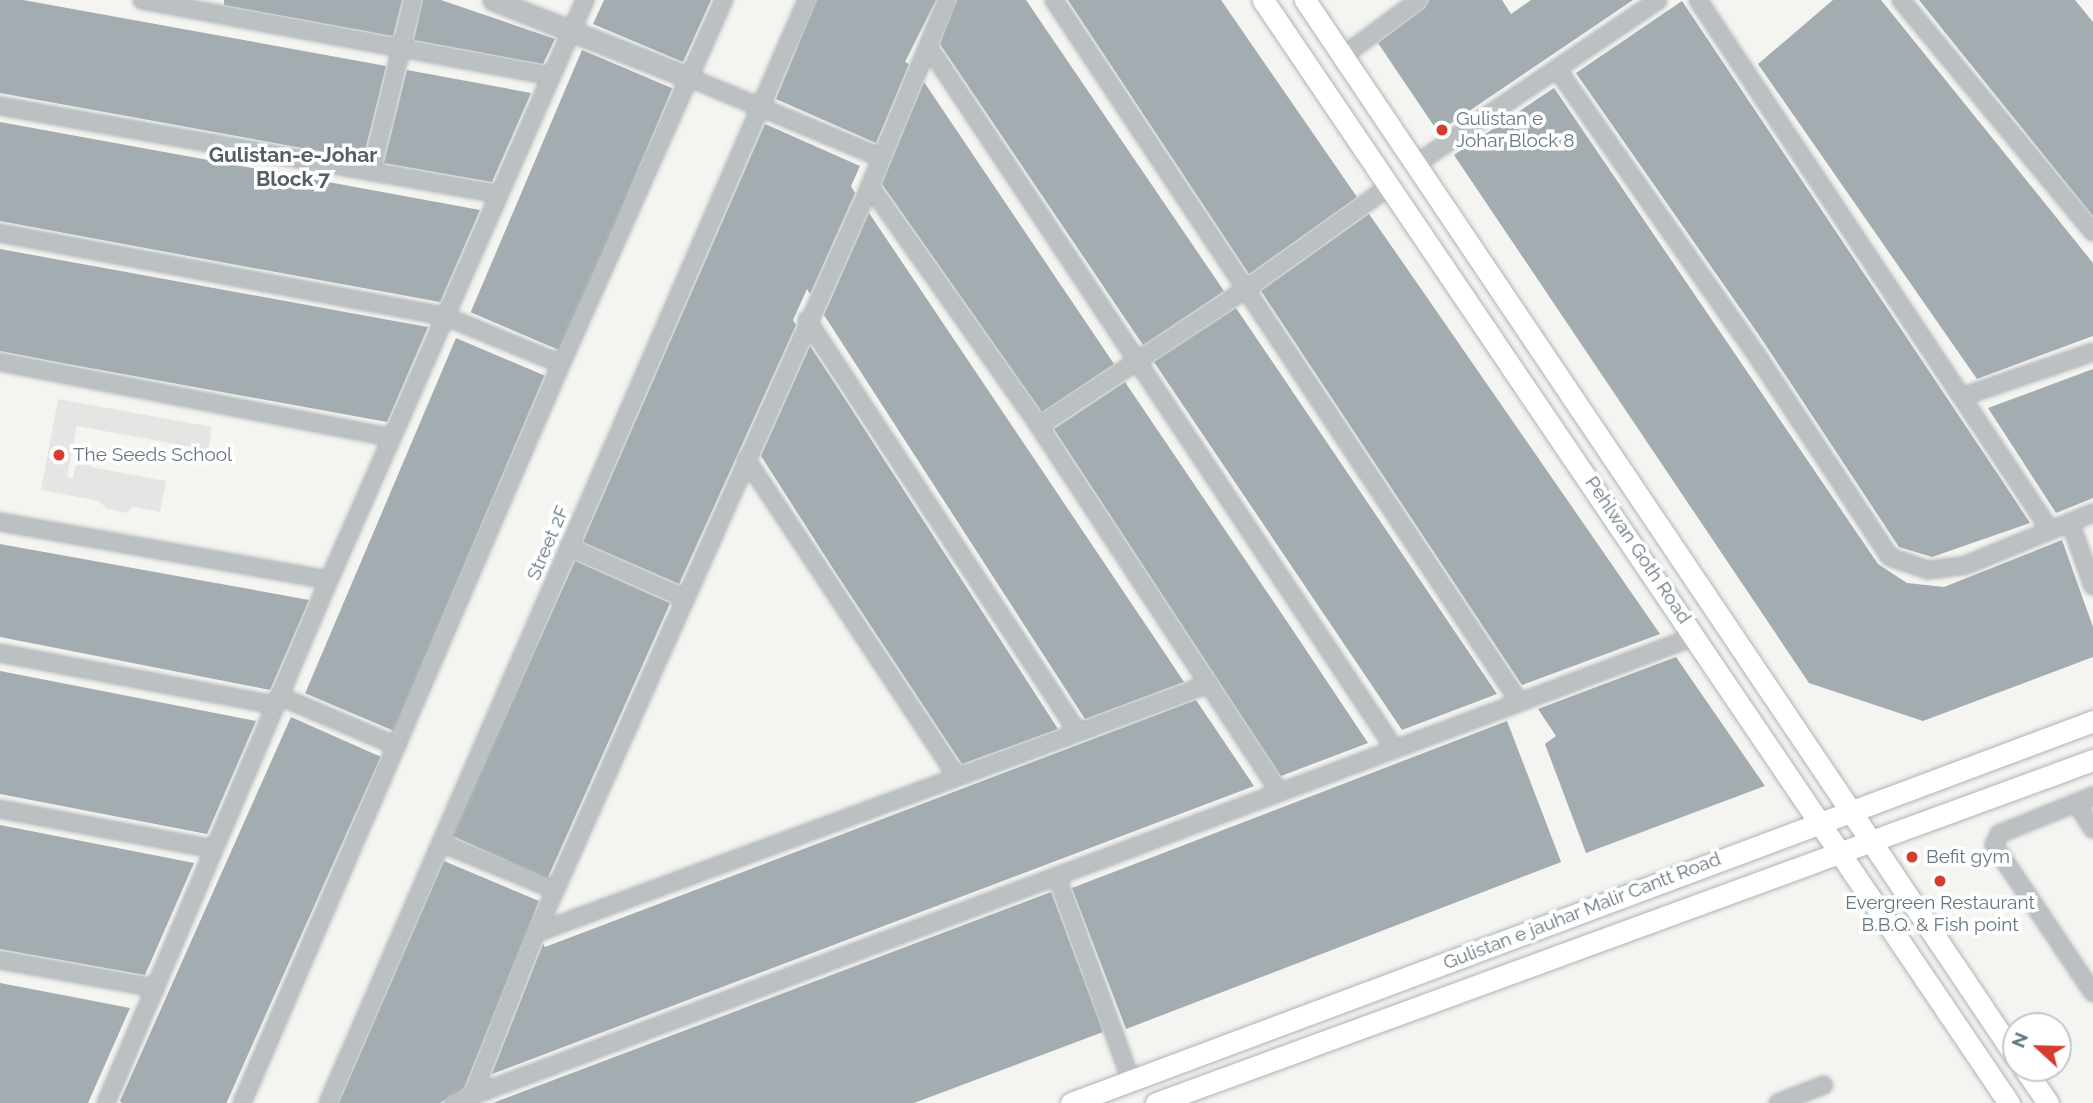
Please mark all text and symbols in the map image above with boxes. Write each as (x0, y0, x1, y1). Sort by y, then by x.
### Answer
place label: Gulistan e Johar Block 8 (1456, 108, 1575, 152)
marker: Gulistan e Johar Block 8 (1434, 122, 1450, 138)
district label: Gulistan-e-Johar Block 7 (209, 142, 377, 192)
place label: The Seeds School (73, 444, 232, 466)
marker: The Seeds School (51, 447, 67, 463)
street label: Pehlwan Goth Road (1580, 472, 1696, 628)
street label: Street 2F (522, 502, 574, 584)
place label: Befit gym (1926, 846, 2010, 868)
street label: Gulistan e jauhar Malir Cantt Road (1440, 847, 1724, 975)
marker: Befit gym (1904, 849, 1920, 865)
marker: Evergreen Restaurant B.B.Q. & Fish point (1932, 873, 1948, 889)
place label: Evergreen Restaurant B.B.Q. & Fish point (1845, 892, 2035, 936)
north arrow (2002, 1012, 2072, 1082)
text: N (2006, 1029, 2032, 1051)

